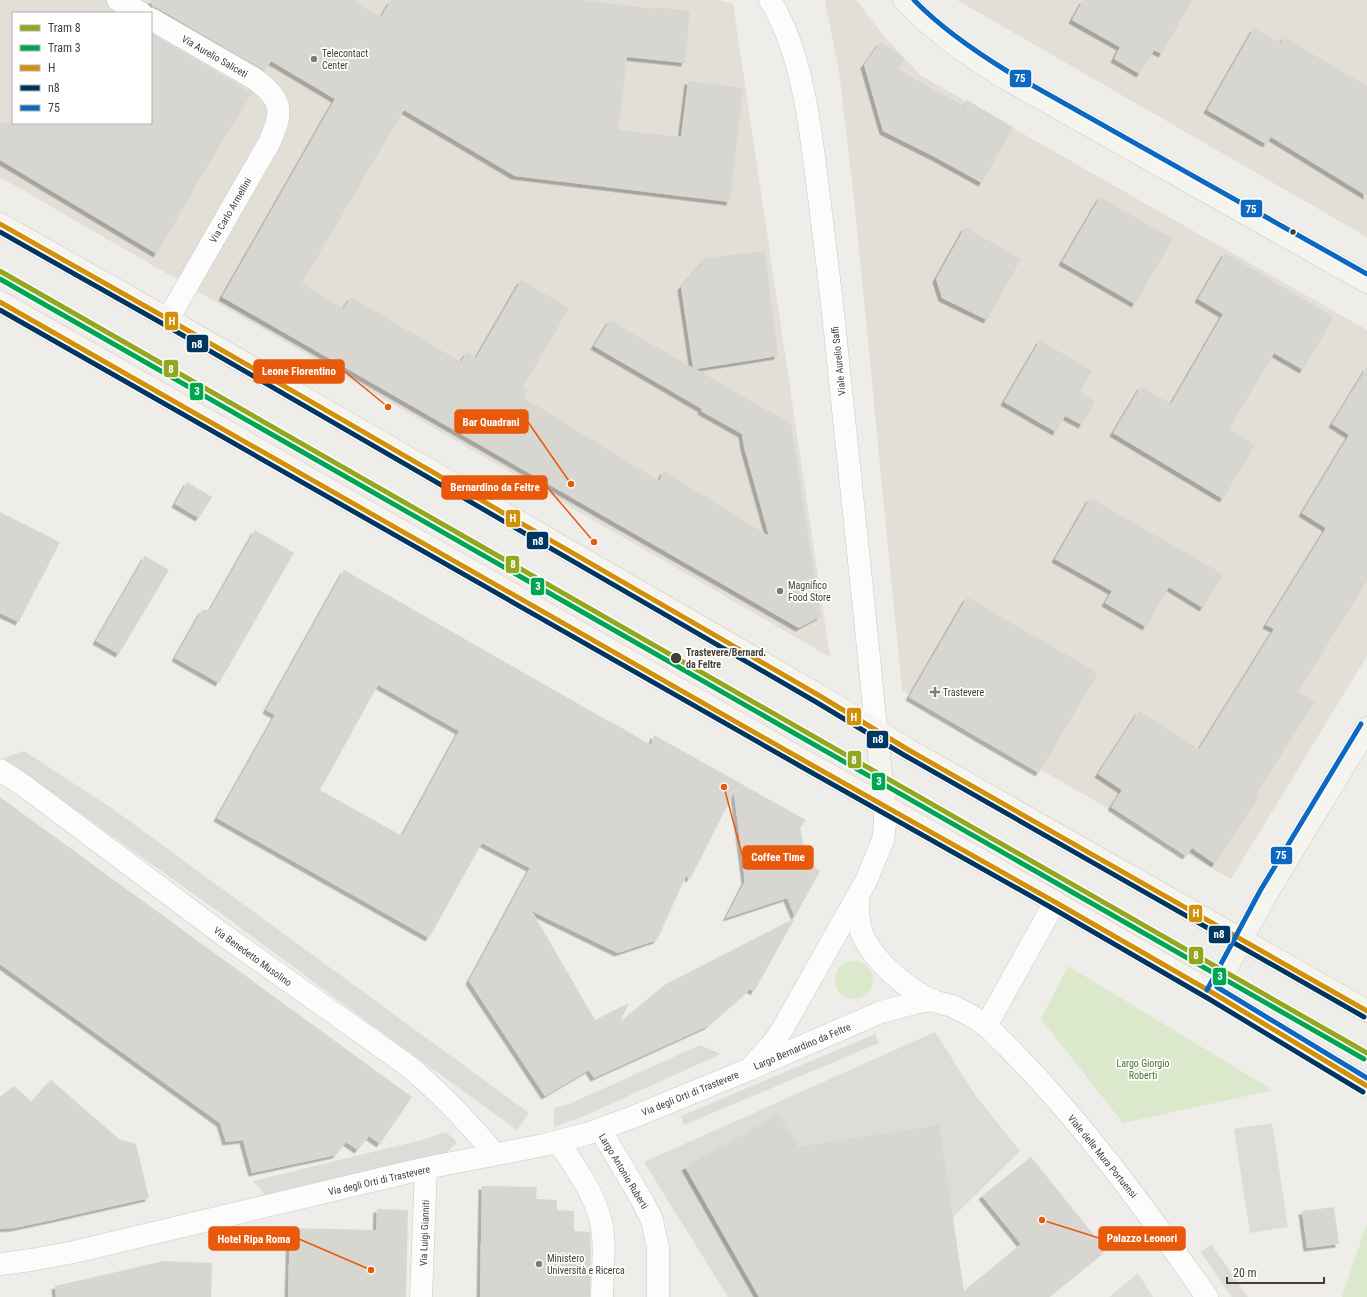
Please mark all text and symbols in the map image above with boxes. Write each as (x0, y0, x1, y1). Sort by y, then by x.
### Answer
legend (12, 12, 152, 124)
text: Tram 8 (48, 21, 81, 35)
street label: Via Aurelio Saliceti (180, 33, 250, 80)
text: Tram 3 (48, 41, 81, 55)
place label: Telecontact Center (322, 48, 368, 71)
marker: Telecontact Center (309, 54, 319, 64)
text: H (48, 61, 55, 75)
line badge: 75 (1009, 69, 1032, 88)
text: 75 (1014, 72, 1026, 85)
text: n8 (48, 81, 60, 95)
text: 75 (48, 101, 60, 115)
street label: Via Carlo Armellini (207, 176, 253, 245)
line badge: 75 (1240, 199, 1263, 218)
text: 75 (1245, 203, 1257, 216)
unlabelled marker (1288, 227, 1298, 237)
line badge: H (164, 311, 179, 331)
text: H (169, 315, 176, 328)
street label: Viale Aurelio Saffi (829, 326, 848, 396)
line badge: n8 (186, 334, 209, 353)
text: n8 (192, 338, 203, 351)
line badge: 8 (163, 359, 179, 378)
callout: Leone Fiorentino (254, 360, 344, 383)
text: 8 (168, 363, 174, 376)
text: Leone Fiorentino (262, 365, 336, 378)
line badge: 3 (189, 382, 204, 401)
text: 3 (194, 385, 200, 398)
callout: Bar Quadrani (455, 410, 528, 433)
text: Bar Quadrani (462, 416, 520, 429)
callout: Bernardino da Feltre (442, 476, 547, 499)
text: Bernardino da Feltre (450, 481, 540, 494)
line badge: H (505, 509, 521, 528)
text: H (510, 512, 517, 525)
line badge: n8 (526, 531, 549, 550)
text: n8 (533, 535, 544, 548)
line badge: 8 (505, 555, 520, 574)
text: 8 (510, 558, 516, 571)
line badge: 3 (530, 577, 545, 596)
text: 3 (535, 580, 541, 593)
place label: Magnifico Food Store (788, 580, 831, 603)
marker: Magnifico Food Store (775, 586, 785, 596)
place label: Trastevere/Bernard. da Feltre (686, 647, 766, 670)
marker: Trastevere/Bernard. da Feltre (669, 651, 683, 665)
marker: Trastevere (930, 687, 940, 697)
place label: Trastevere (943, 687, 984, 698)
line badge: H (846, 707, 862, 726)
text: H (851, 711, 858, 724)
line badge: n8 (866, 730, 889, 749)
text: n8 (873, 733, 884, 746)
line badge: 8 (847, 750, 862, 769)
text: 8 (851, 754, 857, 767)
line badge: 3 (871, 772, 886, 791)
text: 3 (876, 775, 882, 788)
callout: Coffee Time (743, 846, 813, 869)
line badge: 75 (1270, 846, 1293, 865)
text: 75 (1275, 849, 1287, 862)
text: Coffee Time (751, 851, 805, 864)
line badge: H (1188, 904, 1203, 923)
text: H (1193, 907, 1200, 920)
street label: Via Benedetto Musolino (212, 924, 294, 988)
line badge: n8 (1208, 925, 1231, 944)
text: n8 (1214, 928, 1225, 941)
line badge: 8 (1188, 946, 1204, 965)
text: 8 (1193, 949, 1199, 962)
line badge: 3 (1212, 967, 1227, 986)
text: 3 (1217, 970, 1223, 983)
street label: Largo Bernardino da Feltre (752, 1021, 853, 1072)
park label: Largo Giorgio Roberti (1116, 1058, 1170, 1081)
street label: Via degli Orti di Trastevere (640, 1069, 741, 1118)
street label: Viale delle Mura Portuensi (1066, 1113, 1139, 1200)
street label: Largo Antonio Ruberti (597, 1132, 650, 1211)
street label: Via degli Orti di Trastevere (327, 1163, 431, 1198)
street label: Via Luigi Gianniti (418, 1200, 431, 1266)
callout: Hotel Ripa Roma (209, 1227, 299, 1250)
callout: Palazzo Leonori (1099, 1227, 1185, 1250)
text: Palazzo Leonori (1107, 1232, 1177, 1245)
text: Hotel Ripa Roma (217, 1233, 291, 1246)
place label: Ministero Università e Ricerca (547, 1253, 625, 1276)
marker: Ministero Università e Ricerca (534, 1259, 544, 1269)
scale bar (1227, 1259, 1324, 1285)
text: 20 m (1233, 1266, 1257, 1280)

